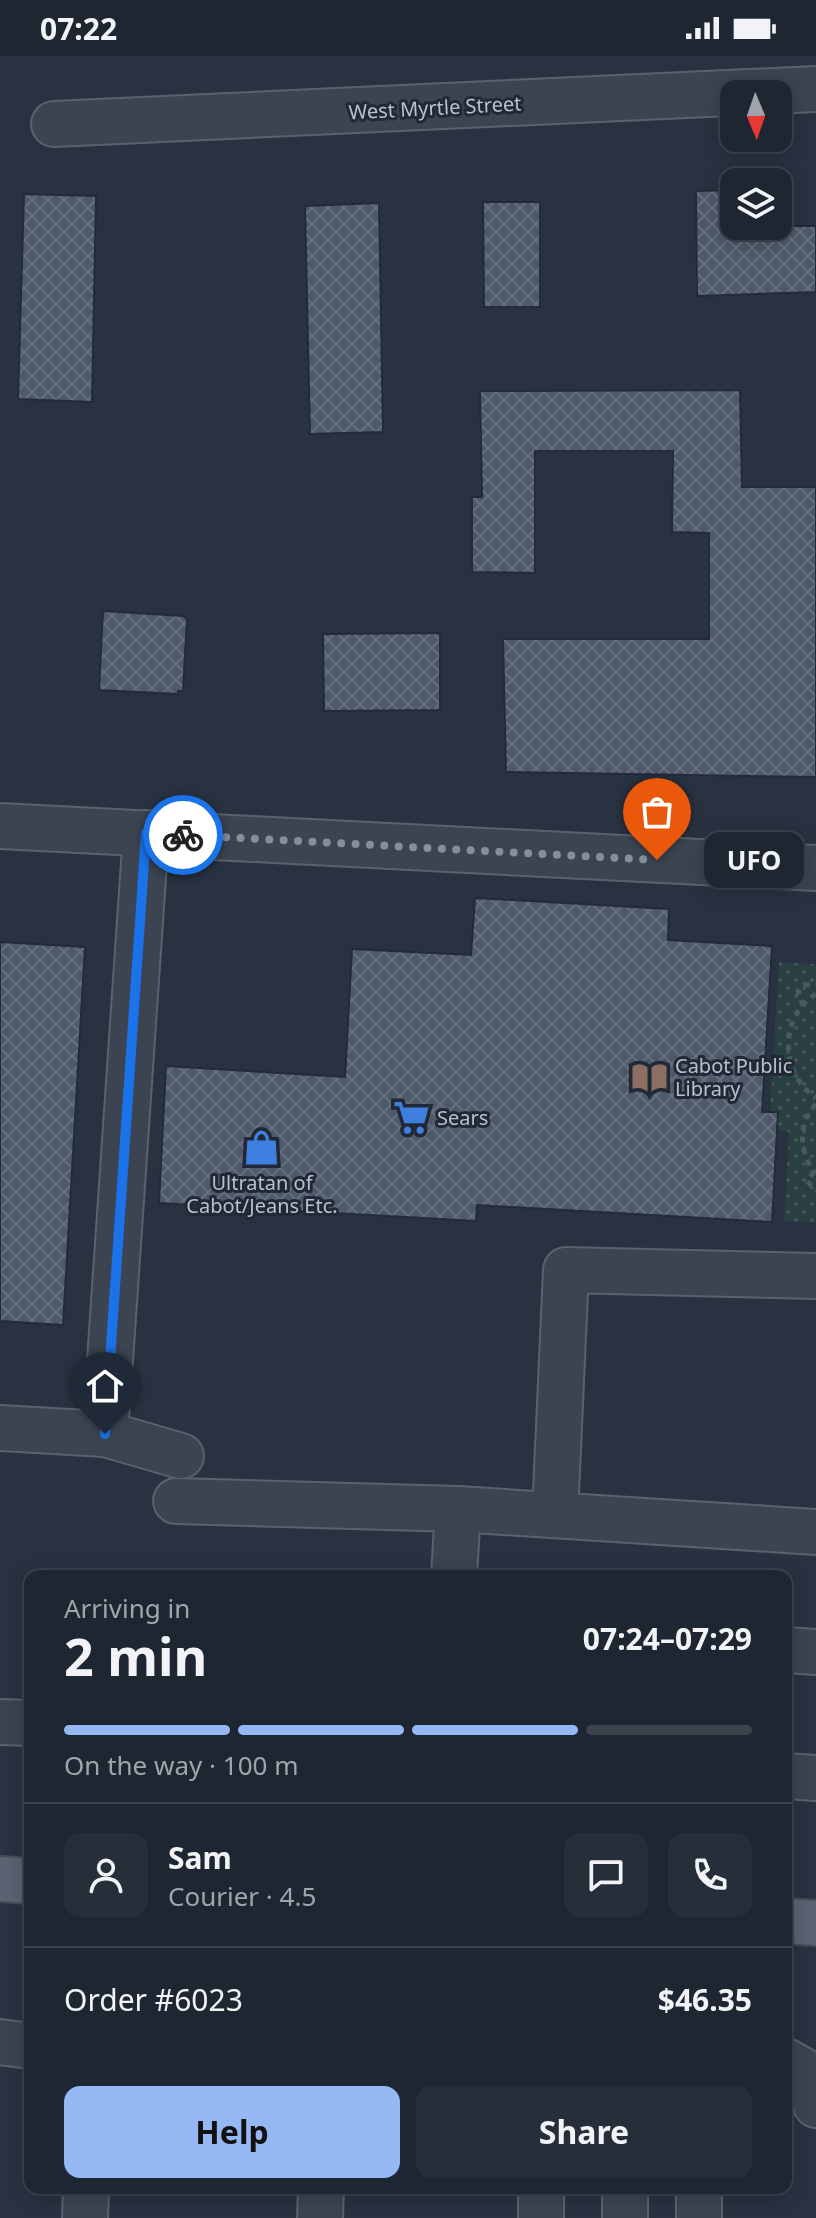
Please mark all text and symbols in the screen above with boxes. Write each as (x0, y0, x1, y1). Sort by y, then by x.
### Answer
text: 07:22 (40, 8, 117, 49)
north arrow (720, 80, 792, 152)
map controls (720, 80, 792, 240)
street label: West Myrtle Street (348, 89, 522, 126)
button: layers (720, 168, 792, 240)
pin (623, 778, 691, 860)
icon: bag (635, 790, 679, 834)
courier (143, 795, 223, 875)
icon: bike (161, 813, 205, 857)
callout: UFO (705, 832, 805, 888)
text: UFO (727, 842, 781, 878)
place label: Cabot Public Library (675, 1052, 792, 1102)
library icon: Cabot Public Library (630, 1059, 668, 1097)
supermarket icon: Sears (392, 1099, 430, 1137)
place label: Sears (437, 1104, 488, 1131)
shop icon: Ultratan of Cabot/Jeans Etc. (243, 1129, 281, 1167)
place label: Ultratan of Cabot/Jeans Etc. (186, 1169, 338, 1219)
pin (71, 1352, 139, 1434)
icon: home (83, 1364, 127, 1408)
text: Arriving in (64, 1590, 190, 1626)
text: 07:24–07:29 (583, 1618, 752, 1659)
text: 2 min (64, 1620, 207, 1691)
text: On the way · 100 m (64, 1747, 298, 1783)
button: person (64, 1833, 148, 1917)
button: chat (564, 1833, 648, 1917)
button: phone (668, 1833, 752, 1917)
text: Sam (168, 1837, 232, 1878)
text: Courier · 4.5 (168, 1878, 316, 1914)
text: Order #6023 (64, 1979, 243, 2020)
text: $46.35 (658, 1979, 752, 2020)
button: Help (64, 2086, 400, 2178)
button: Share (416, 2086, 752, 2178)

